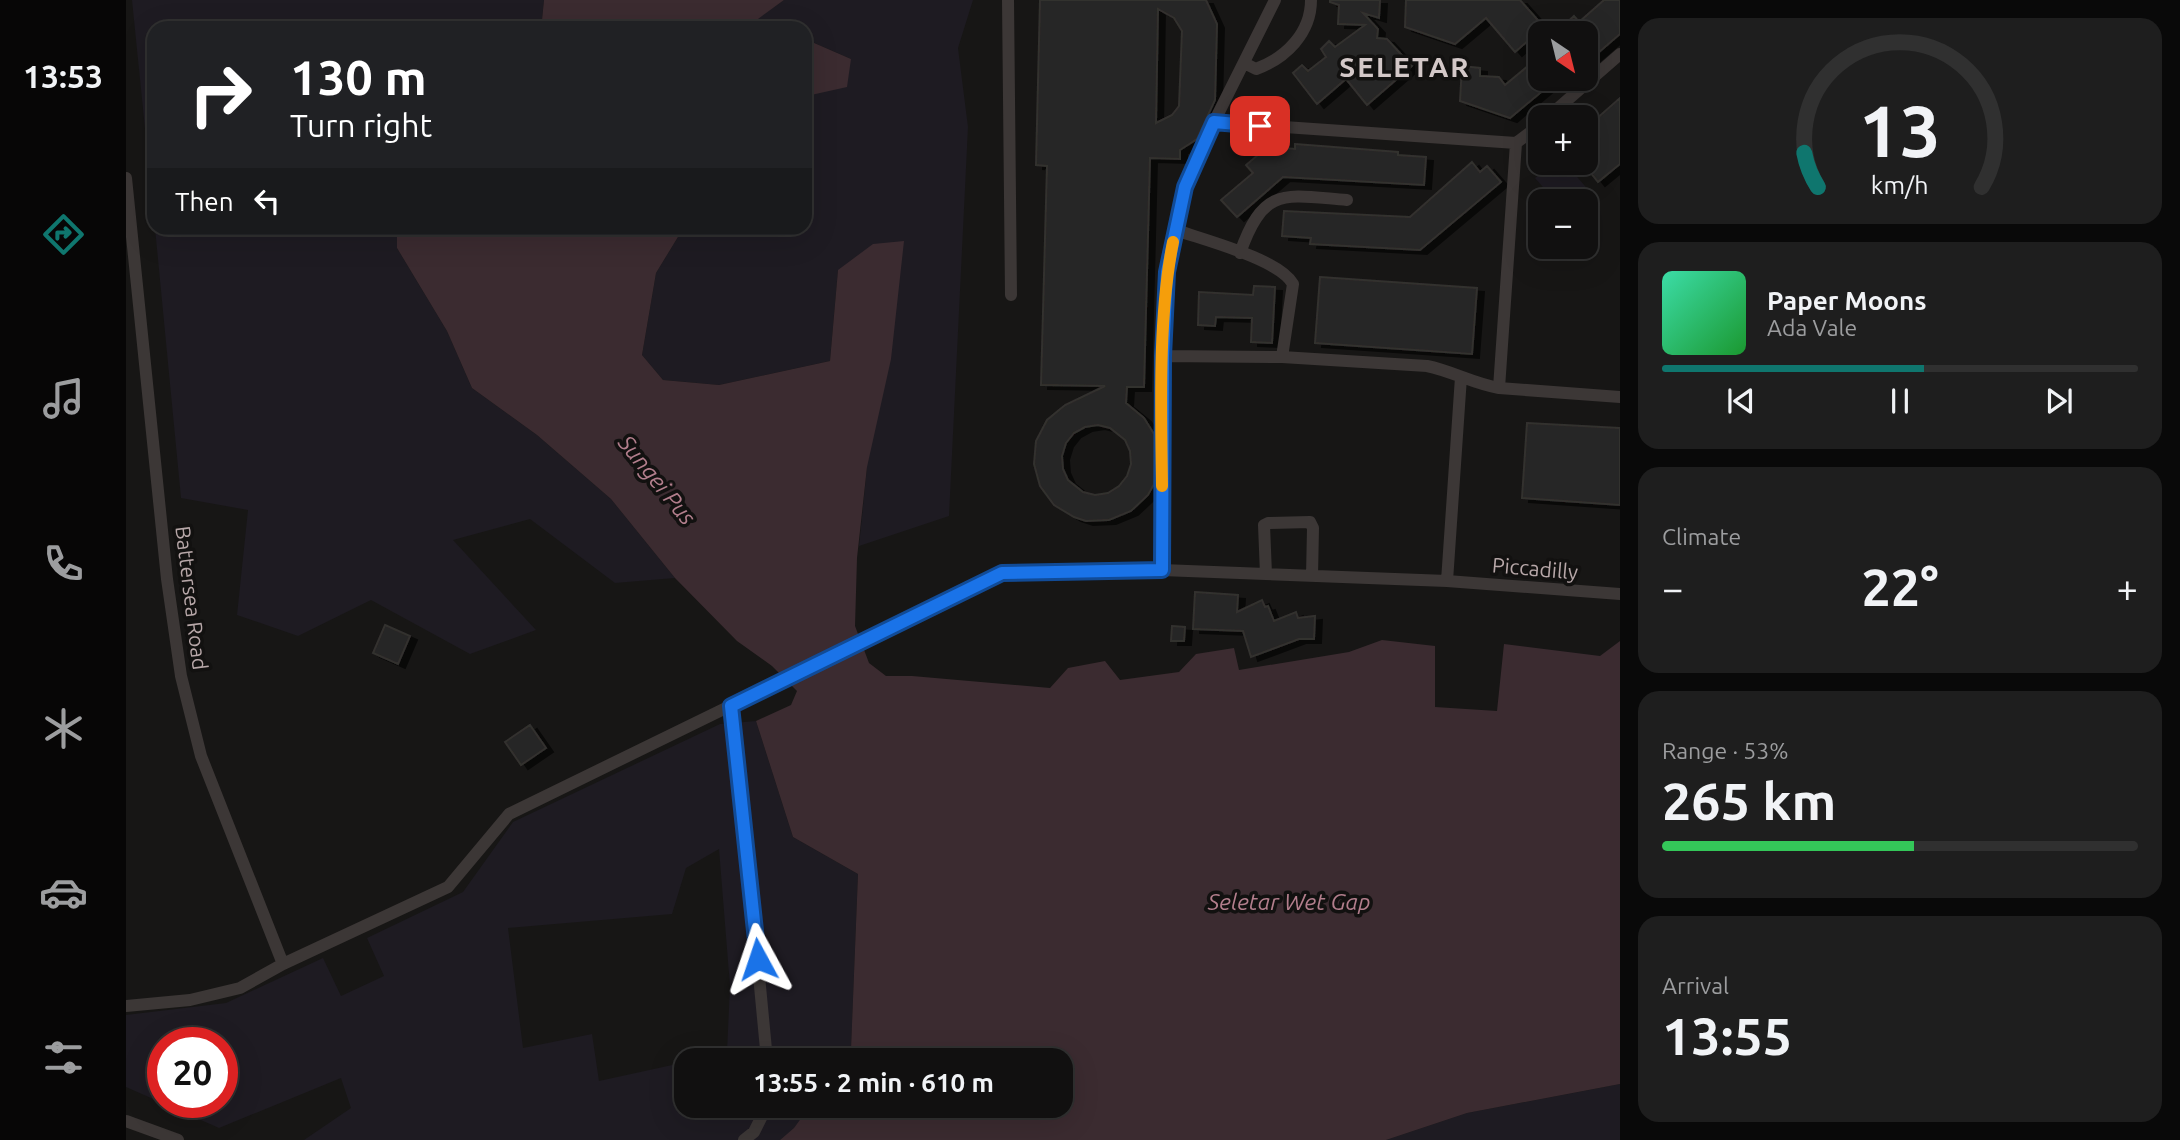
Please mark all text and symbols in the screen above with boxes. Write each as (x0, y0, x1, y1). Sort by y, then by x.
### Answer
north arrow (1528, 21, 1598, 91)
map controls (1528, 21, 1598, 259)
icon: right (175, 49, 266, 140)
text: 130 m (290, 49, 427, 104)
district label: SELETAR (1339, 51, 1471, 82)
text: 13:53 (23, 58, 103, 94)
text: 13 (1859, 90, 1941, 172)
pin (1230, 96, 1290, 156)
button: + (1528, 105, 1598, 175)
text: Turn right (290, 107, 432, 143)
icon: arrive (1241, 107, 1279, 145)
text: km/h (1871, 171, 1929, 199)
icon: left (248, 182, 286, 220)
text: Then (175, 187, 234, 216)
button: − (1528, 189, 1598, 259)
icon: directions (39, 210, 88, 259)
text: Paper Moons (1767, 286, 1926, 315)
text: Ada Vale (1767, 315, 1857, 340)
icon: music (39, 374, 88, 423)
icon: previous (1722, 382, 1760, 420)
icon: pause (1881, 382, 1919, 420)
icon: next (2040, 382, 2078, 420)
water label: Sungei Pus (613, 429, 701, 530)
text: Climate (1662, 524, 1741, 549)
street label: Battersea Road (171, 525, 213, 671)
icon: phone (39, 539, 88, 588)
street label: Piccadilly (1491, 552, 1579, 584)
text: 22° (1861, 558, 1939, 616)
text: − (1662, 567, 1683, 609)
text: + (2117, 567, 2138, 609)
icon: climate (39, 704, 88, 753)
text: Range · 53% (1662, 738, 1789, 763)
text: 265 km (1662, 772, 1836, 830)
icon: car (39, 868, 88, 917)
water label: Seletar Wet Gap (1207, 889, 1370, 914)
position arrow (721, 922, 795, 996)
text: Arrival (1662, 973, 1729, 998)
text: 13:55 (1662, 1007, 1792, 1065)
speed limit sign: 20 (147, 1027, 238, 1118)
icon: filters (39, 1033, 88, 1082)
text: 13:55 · 2 min · 610 m (753, 1068, 994, 1097)

